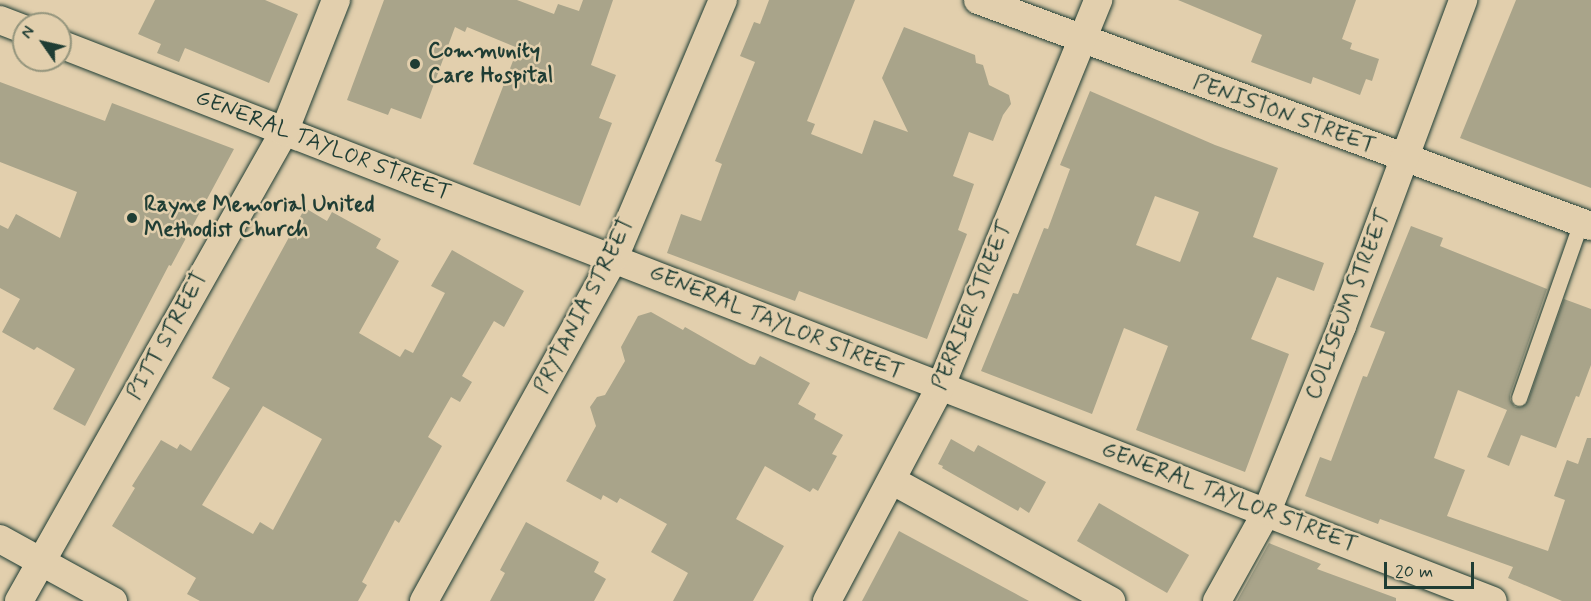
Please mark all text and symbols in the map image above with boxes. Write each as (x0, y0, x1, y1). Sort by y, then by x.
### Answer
north arrow (12, 12, 72, 72)
text: N (17, 22, 40, 43)
place label: Community Care Hospital (428, 38, 558, 90)
marker: Community Care Hospital (406, 55, 424, 73)
street label: PENISTON STREET (1188, 69, 1380, 161)
street label: GENERAL TAYLOR STREET (191, 85, 455, 207)
place label: Rayne Memorial United Methodist Church (144, 192, 372, 243)
street label: COLISEUM STREET (1300, 206, 1398, 404)
marker: Rayne Memorial United Methodist Church (125, 211, 139, 225)
street label: PRYTANIA STREET (529, 214, 641, 398)
street label: PERRIER STREET (927, 217, 1019, 395)
street label: GENERAL TAYLOR STREET (645, 260, 907, 386)
street label: PITT STREET (122, 267, 214, 405)
street label: GENERAL TAYLOR STREET (1097, 437, 1361, 559)
scale bar (1387, 550, 1477, 588)
text: 20 m (1395, 560, 1433, 584)

